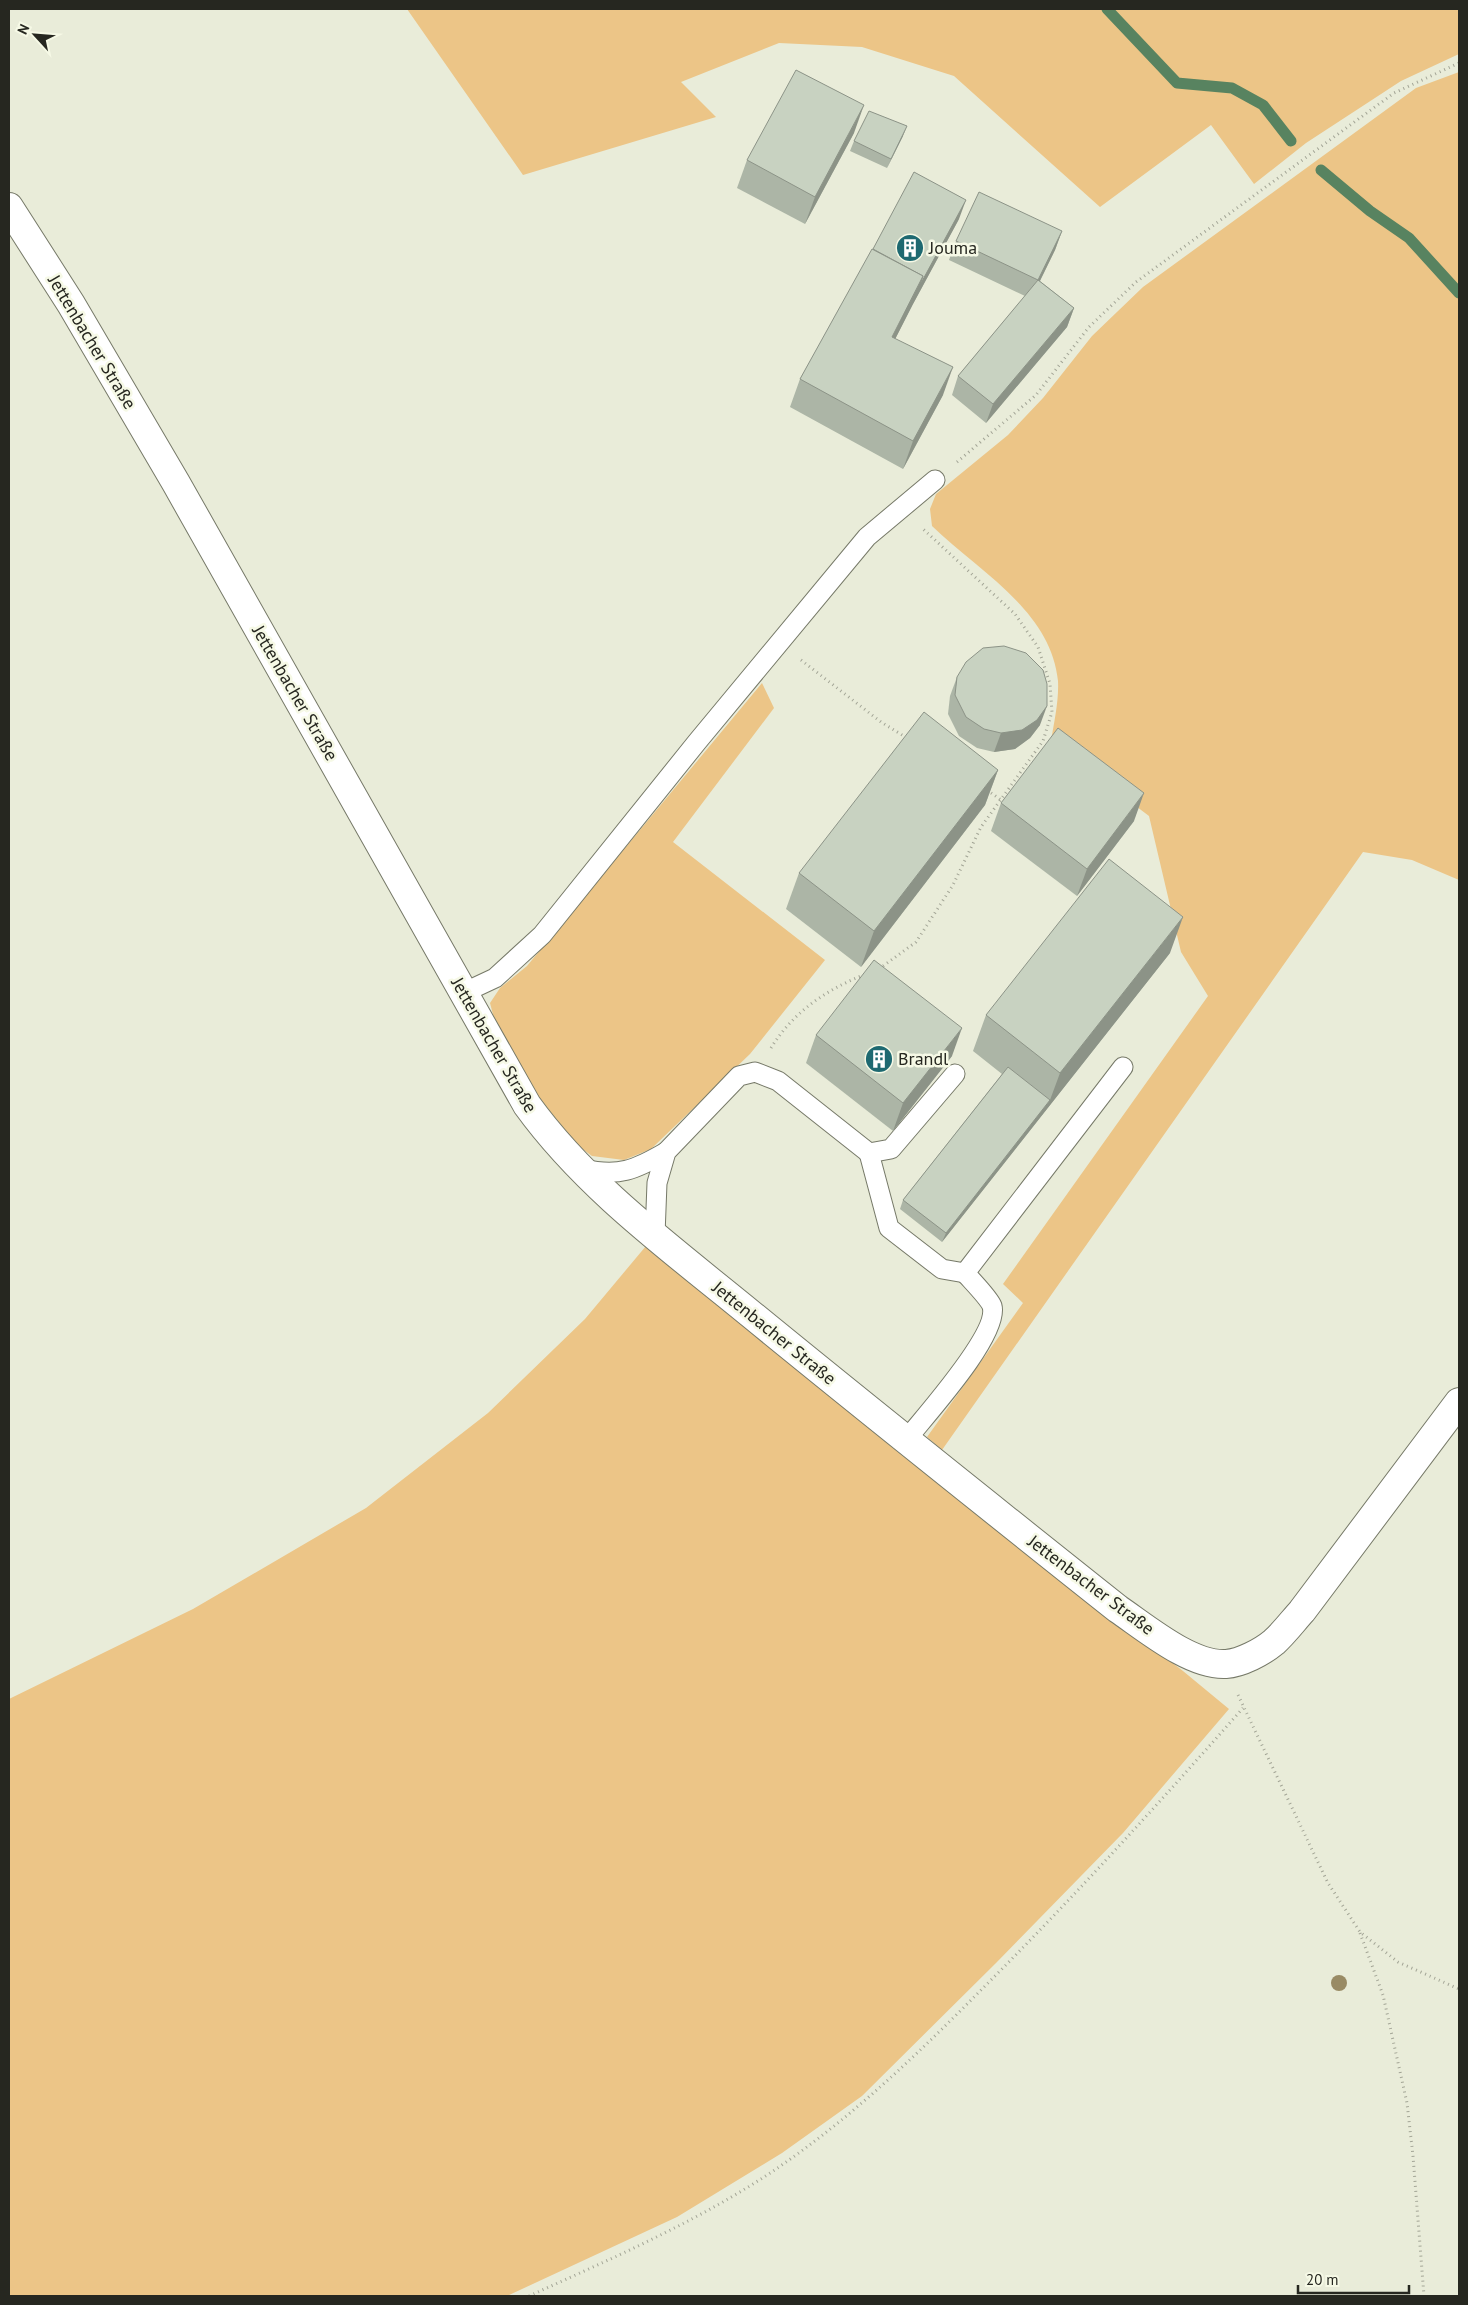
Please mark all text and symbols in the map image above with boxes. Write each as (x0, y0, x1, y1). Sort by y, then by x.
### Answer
north arrow (10, 10, 60, 60)
text: N (13, 21, 33, 37)
building icon: Jouma (895, 233, 925, 263)
place label: Jouma (928, 236, 977, 259)
street label: Jettenbacher Straße (43, 270, 142, 413)
street label: Jettenbacher Straße (247, 620, 344, 765)
street label: Jettenbacher Straße (446, 972, 543, 1117)
building icon: Brandl (864, 1044, 894, 1074)
place label: Brandl (898, 1047, 949, 1070)
street label: Jettenbacher Straße (707, 1275, 841, 1390)
street label: Jettenbacher Straße (1023, 1529, 1159, 1640)
scale bar (1298, 2262, 1409, 2294)
text: 20 m (1306, 2270, 1339, 2289)

